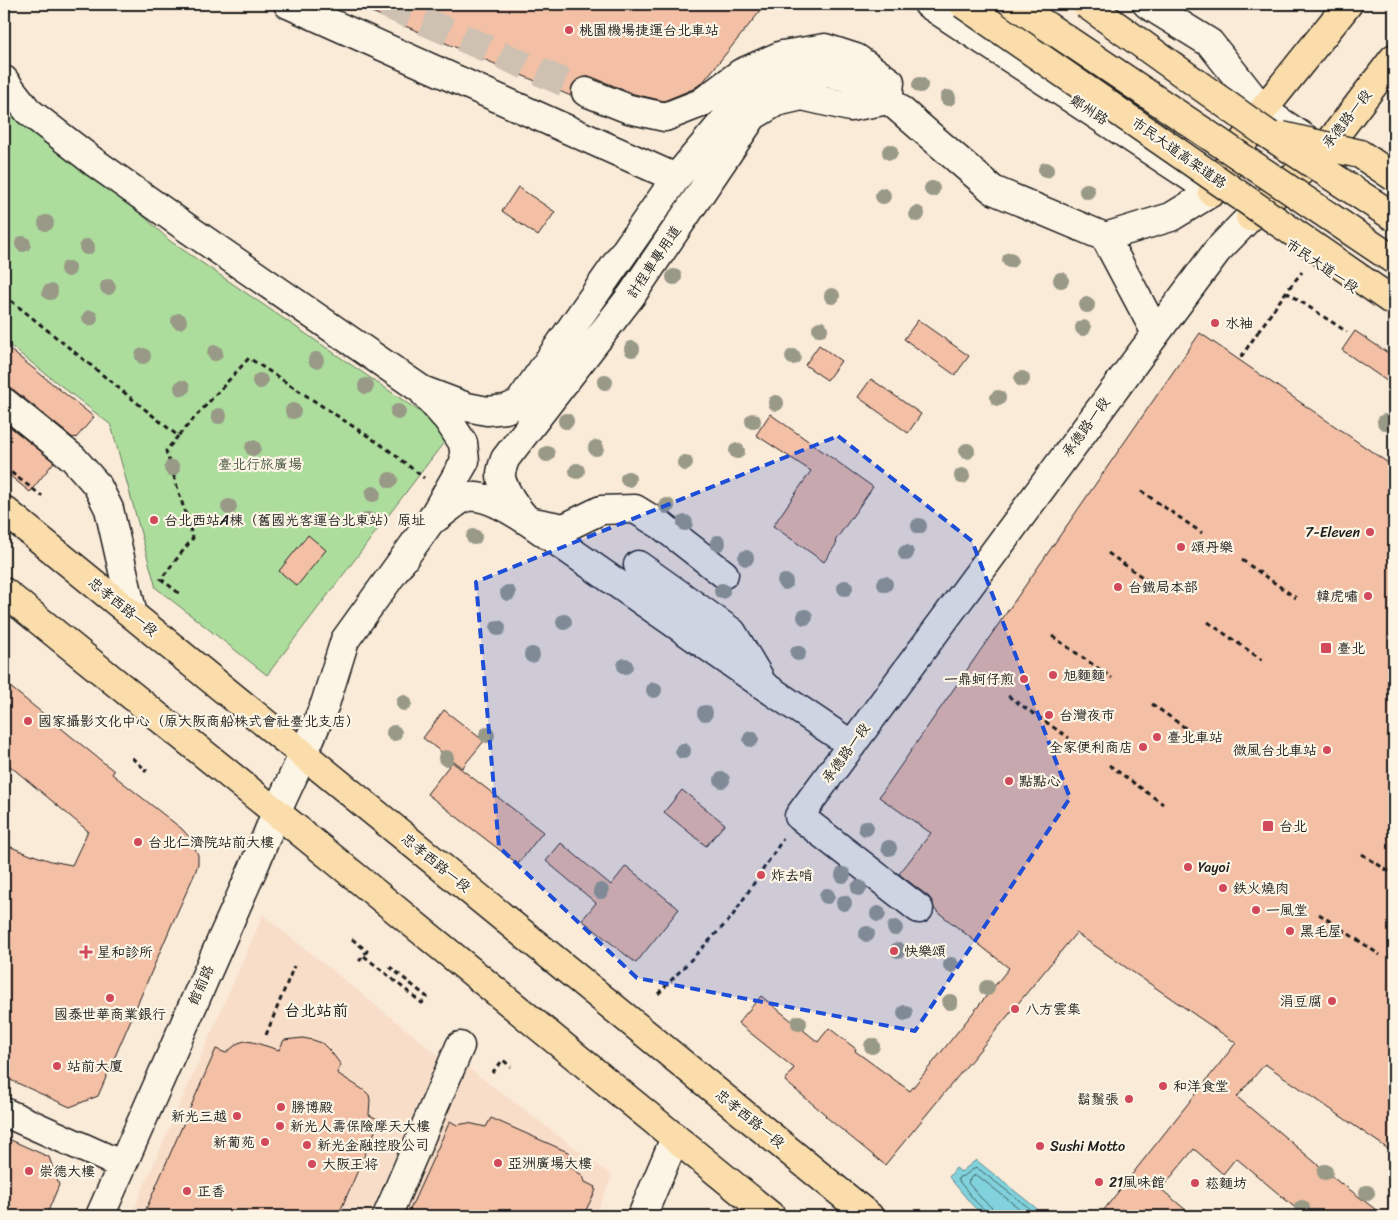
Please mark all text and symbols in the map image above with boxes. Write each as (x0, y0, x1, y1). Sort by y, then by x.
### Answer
place label: 桃園機場捷運台北車站 (579, 18, 719, 43)
marker: 桃園機場捷運台北車站 (563, 24, 575, 36)
street label: 承德路一段 (1316, 84, 1378, 154)
street label: 鄭州路 (1065, 88, 1113, 132)
street label: 市民大道高架道路 (1126, 111, 1232, 195)
street label: 計程車專用道 (620, 220, 688, 304)
street label: 市民大道一段 (1280, 232, 1364, 300)
place label: 水袖 (1225, 311, 1253, 336)
marker: 水袖 (1209, 317, 1221, 329)
street label: 承德路一段 (1055, 391, 1117, 463)
park label: 臺北行旅廣場 (218, 452, 302, 477)
place label: 台北西站A棟（舊國光客運台北東站）原址 (164, 508, 425, 533)
marker: 台北西站A棟（舊國光客運台北東站）原址 (148, 514, 160, 526)
place label: 7-Eleven (1305, 520, 1360, 545)
marker: 7-Eleven (1364, 526, 1376, 538)
place label: 頌丹樂 (1191, 535, 1233, 560)
marker: 頌丹樂 (1175, 541, 1187, 553)
street label: 忠孝西路一段 (82, 571, 164, 643)
place label: 台鐵局本部 (1128, 575, 1198, 600)
marker: 台鐵局本部 (1112, 581, 1124, 593)
place label: 韓虎嘯 (1316, 584, 1358, 609)
marker: 韓虎嘯 (1362, 590, 1374, 602)
place label: 臺北 (1337, 636, 1365, 661)
marker: 臺北 (1319, 641, 1333, 655)
place label: 旭麵麵 (1063, 663, 1105, 688)
place label: 一鼎蚵仔煎 (944, 667, 1014, 692)
marker: 旭麵麵 (1047, 669, 1059, 681)
marker: 一鼎蚵仔煎 (1018, 673, 1030, 685)
place label: 台灣夜市 (1059, 703, 1115, 728)
place label: 國家攝影文化中心（原大阪商船株式會社臺北支店） (38, 709, 360, 734)
marker: 台灣夜市 (1043, 709, 1055, 721)
marker: 國家攝影文化中心（原大阪商船株式會社臺北支店） (22, 715, 34, 727)
street label: 承德路一段 (815, 717, 877, 789)
place label: 臺北車站 (1167, 725, 1223, 750)
marker: 臺北車站 (1151, 731, 1163, 743)
place label: 全家便利商店 (1049, 735, 1133, 760)
place label: 微風台北車站 (1233, 738, 1317, 763)
marker: 全家便利商店 (1137, 741, 1149, 753)
marker: 微風台北車站 (1321, 744, 1333, 756)
place label: 點點心 (1019, 769, 1061, 794)
marker: 點點心 (1003, 775, 1015, 787)
place label: 台北 (1279, 814, 1307, 839)
marker: 台北 (1261, 819, 1275, 833)
street label: 忠孝西路一段 (395, 827, 477, 899)
place label: 台北仁濟院站前大樓 (148, 830, 274, 855)
marker: 台北仁濟院站前大樓 (132, 836, 144, 848)
place label: Yayoi (1198, 855, 1231, 880)
marker: Yayoi (1182, 861, 1194, 873)
place label: 炸去啃 (771, 863, 813, 888)
marker: 炸去啃 (755, 869, 767, 881)
place label: 鉄火燒肉 (1233, 876, 1289, 901)
marker: 鉄火燒肉 (1217, 882, 1229, 894)
place label: 一風堂 (1266, 898, 1308, 923)
marker: 一風堂 (1250, 904, 1262, 916)
place label: 黑毛屋 (1300, 919, 1342, 944)
marker: 黑毛屋 (1284, 925, 1296, 937)
place label: 快樂頌 (904, 939, 946, 964)
place label: 星和診所 (97, 940, 153, 965)
marker: 星和診所 (79, 945, 93, 959)
marker: 快樂頌 (888, 945, 900, 957)
street label: 館前路 (181, 961, 221, 1009)
place label: 涓豆腐 (1280, 989, 1322, 1014)
marker: 國泰世華商業銀行 (104, 992, 116, 1004)
marker: 涓豆腐 (1326, 995, 1338, 1007)
district label: 台北站前 (284, 996, 348, 1025)
place label: 八方雲集 (1025, 997, 1081, 1022)
place label: 國泰世華商業銀行 (54, 1002, 166, 1027)
marker: 八方雲集 (1009, 1003, 1021, 1015)
place label: 站前大廈 (67, 1054, 123, 1079)
marker: 站前大廈 (51, 1060, 63, 1072)
place label: 和洋食堂 (1173, 1074, 1229, 1099)
marker: 和洋食堂 (1157, 1080, 1169, 1092)
street label: 忠孝西路一段 (709, 1083, 791, 1155)
place label: 鬍鬚張 (1077, 1087, 1119, 1112)
marker: 鬍鬚張 (1123, 1093, 1135, 1105)
place label: 勝博殿 (291, 1095, 333, 1120)
marker: 勝博殿 (275, 1101, 287, 1113)
place label: 新光三越 (171, 1104, 227, 1129)
marker: 新光三越 (231, 1110, 243, 1122)
place label: 新光人壽保險摩天大樓 (290, 1114, 430, 1139)
marker: 新光人壽保險摩天大樓 (274, 1120, 286, 1132)
place label: 新葡苑 (213, 1130, 255, 1155)
place label: 新光金融控股公司 (317, 1133, 429, 1158)
place label: Sushi Motto (1050, 1134, 1125, 1159)
marker: 新葡苑 (259, 1136, 271, 1148)
marker: 新光金融控股公司 (301, 1139, 313, 1151)
marker: Sushi Motto (1034, 1140, 1046, 1152)
place label: 亞洲廣場大樓 (508, 1151, 592, 1176)
place label: 大阪王将 (322, 1152, 378, 1177)
marker: 亞洲廣場大樓 (492, 1157, 504, 1169)
marker: 大阪王将 (306, 1158, 318, 1170)
place label: 崇德大樓 (39, 1159, 95, 1184)
marker: 崇德大樓 (23, 1165, 35, 1177)
place label: 21風味館 (1109, 1170, 1165, 1195)
place label: 菘麵坊 (1205, 1171, 1247, 1196)
marker: 21風味館 (1093, 1176, 1105, 1188)
marker: 菘麵坊 (1189, 1177, 1201, 1189)
place label: 正香 (197, 1179, 225, 1204)
marker: 正香 (181, 1185, 193, 1197)

